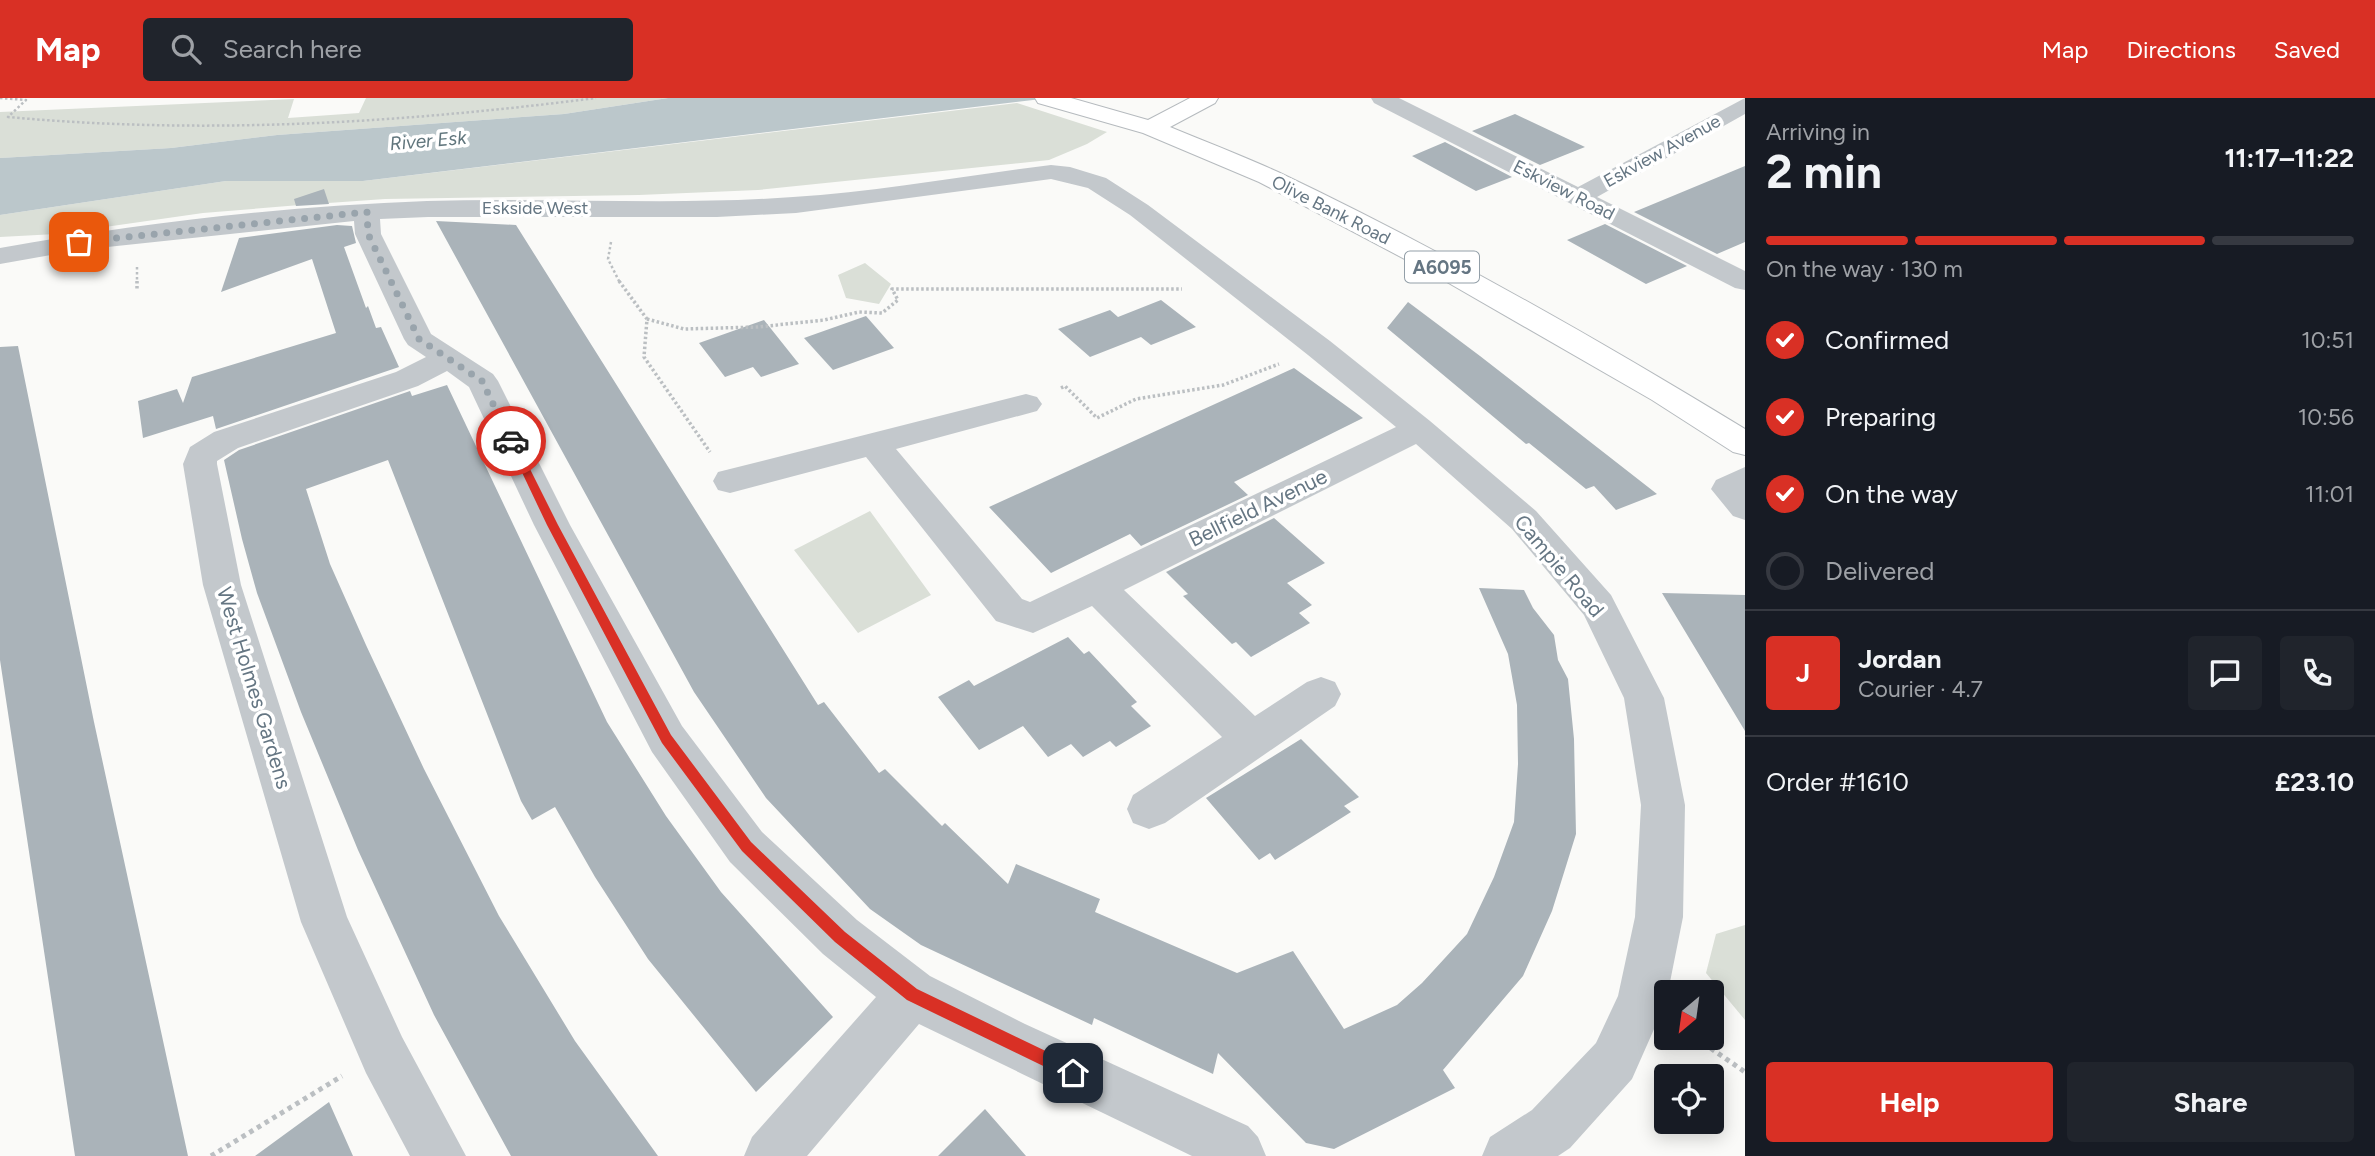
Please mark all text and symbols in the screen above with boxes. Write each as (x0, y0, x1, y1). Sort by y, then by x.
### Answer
search box (143, 18, 633, 81)
text: Map (35, 30, 101, 69)
icon: search (167, 30, 205, 68)
text: Search here (223, 33, 362, 65)
text: Map (2042, 35, 2088, 64)
text: Directions (2126, 35, 2236, 64)
text: Saved (2274, 35, 2340, 64)
street label: Eskview Avenue (1600, 110, 1724, 192)
text: Arriving in (1766, 118, 1870, 146)
water label: River Esk (389, 126, 468, 155)
text: 11:17–11:22 (2225, 142, 2354, 174)
text: 2 min (1766, 144, 1882, 200)
street label: Eskview Road (1510, 155, 1618, 225)
street label: Olive Bank Road (1268, 171, 1394, 249)
street label: Eskside West (482, 197, 589, 219)
pin (49, 212, 109, 272)
icon: bag (60, 223, 98, 261)
road number: A6095 (1405, 252, 1479, 282)
text: On the way · 130 m (1766, 255, 1963, 283)
icon: check (1766, 321, 1804, 359)
text: Confirmed (1825, 324, 1949, 356)
text: 10:51 (2301, 326, 2354, 354)
icon: check (1766, 398, 1804, 436)
text: Preparing (1825, 401, 1936, 433)
text: 10:56 (2298, 403, 2354, 431)
courier (476, 406, 546, 476)
icon: car (492, 422, 530, 460)
street label: Bellfield Avenue (1185, 463, 1331, 552)
icon: check (1766, 475, 1804, 513)
text: On the way (1825, 478, 1958, 510)
text: 11:01 (2305, 480, 2354, 508)
street label: Campie Road (1509, 509, 1609, 622)
text: Delivered (1825, 555, 1934, 587)
street label: West Holmes Gardens (212, 584, 297, 792)
button: chat (2188, 636, 2262, 710)
button: phone (2280, 636, 2354, 710)
text: Jordan (1858, 643, 1941, 675)
text: J (1796, 657, 1810, 689)
text: Courier · 4.7 (1858, 675, 1983, 703)
text: Order #1610 (1766, 766, 1909, 798)
text: £23.10 (2275, 766, 2354, 798)
north arrow (1654, 980, 1724, 1050)
map controls (1654, 980, 1724, 1134)
pin (1043, 1043, 1103, 1103)
icon: home (1054, 1054, 1092, 1092)
button: Help (1766, 1062, 2053, 1142)
button: Share (2067, 1062, 2354, 1142)
button: locate (1654, 1064, 1724, 1134)

